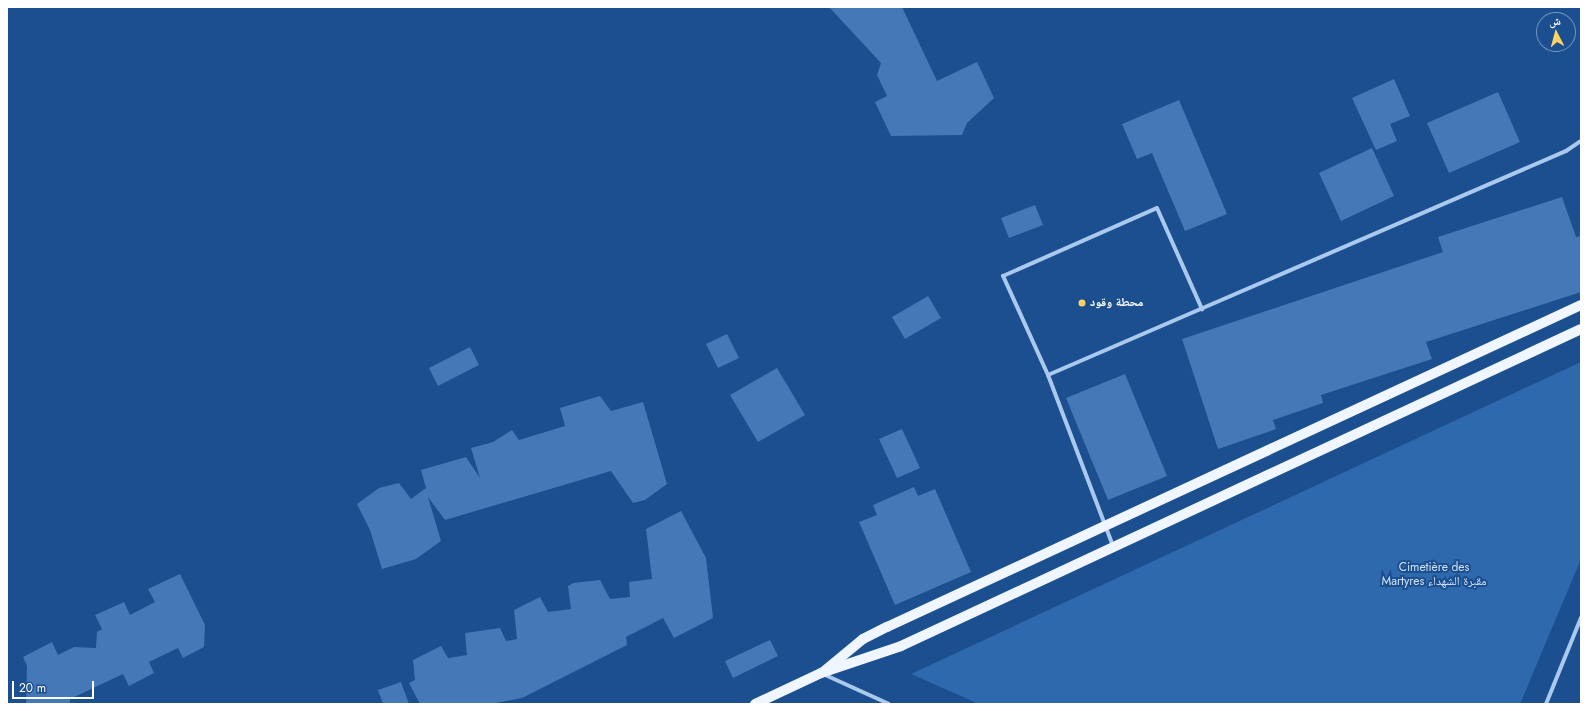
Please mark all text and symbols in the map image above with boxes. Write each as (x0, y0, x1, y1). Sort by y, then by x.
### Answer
north arrow (1536, 12, 1576, 52)
text: ش (1548, 12, 1561, 30)
place label: محطة وقود (1090, 296, 1143, 310)
marker: محطة وقود (1077, 298, 1087, 308)
park label: Cimetière des Martyres مقبرة الشهداء (1382, 561, 1486, 589)
scale bar (14, 673, 96, 699)
text: 20 m (19, 679, 46, 697)

